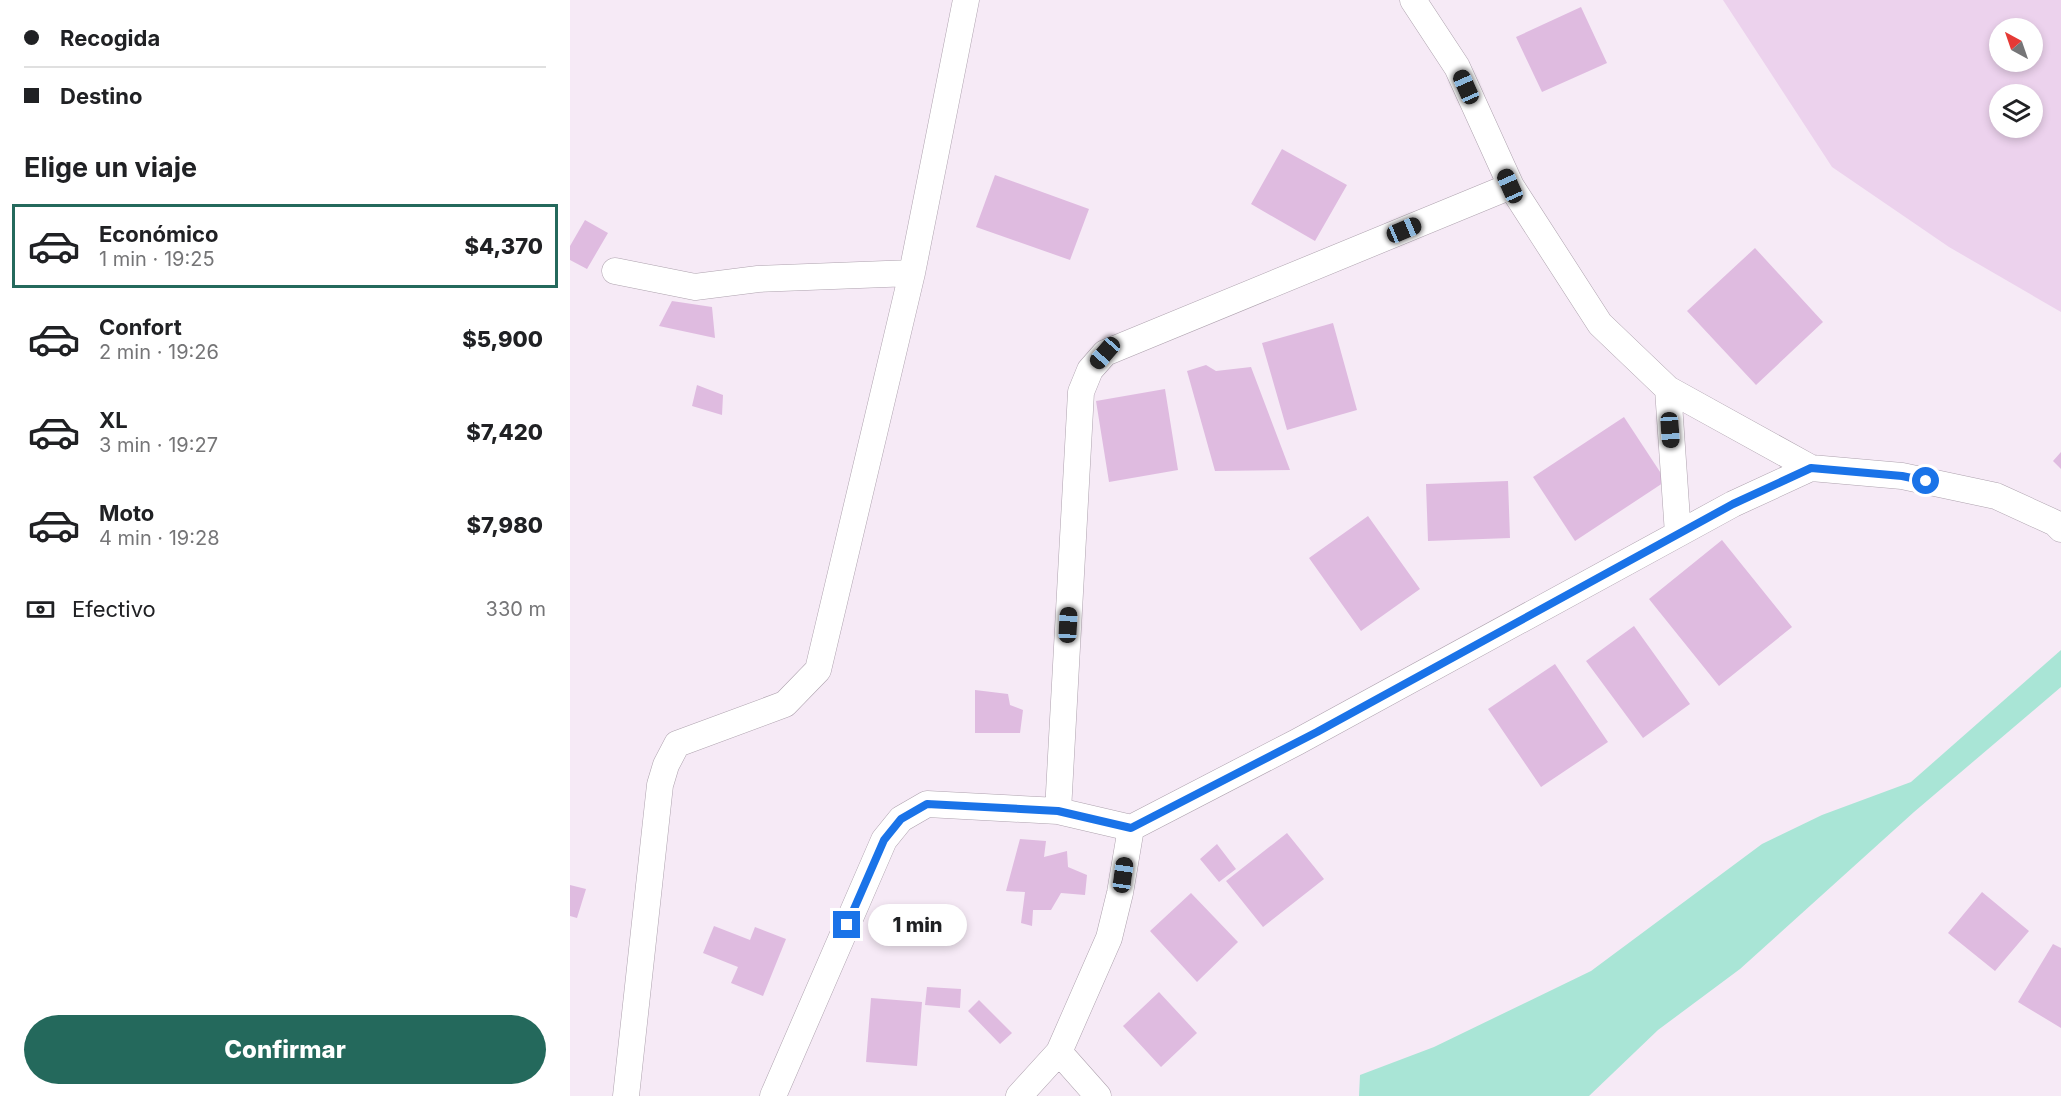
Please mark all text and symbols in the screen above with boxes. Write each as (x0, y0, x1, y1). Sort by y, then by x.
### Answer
north arrow (1989, 18, 2043, 72)
map controls (1989, 18, 2043, 138)
text: Recogida (60, 25, 160, 51)
car (1450, 67, 1482, 107)
text: Destino (60, 83, 143, 109)
button: layers (1989, 84, 2043, 138)
text: Elige un viaje (24, 151, 197, 184)
car (1494, 166, 1526, 206)
car (1384, 215, 1424, 245)
icon: car (27, 219, 81, 273)
text: Económico (99, 221, 218, 247)
text: $4,370 (465, 233, 543, 259)
text: 1 min · 19:25 (99, 247, 215, 271)
icon: car (27, 312, 81, 366)
text: Confort (99, 314, 182, 340)
text: $5,900 (462, 326, 543, 352)
car (1086, 334, 1124, 372)
text: 2 min · 19:26 (99, 340, 219, 364)
icon: car (27, 405, 81, 459)
text: XL (99, 407, 128, 433)
car (1660, 411, 1680, 449)
text: $7,420 (466, 419, 543, 445)
text: 3 min · 19:27 (99, 433, 218, 457)
route start (1912, 467, 1939, 494)
icon: car (27, 498, 81, 552)
text: Moto (99, 500, 154, 526)
text: $7,980 (466, 512, 543, 538)
text: 4 min · 19:28 (99, 526, 220, 550)
icon: cash (24, 593, 57, 626)
text: Efectivo (72, 596, 156, 622)
text: 330 m (486, 597, 546, 621)
car (1058, 607, 1078, 643)
car (1112, 856, 1134, 894)
callout: 1 min (868, 904, 967, 946)
route end (833, 911, 860, 938)
text: 1 min (892, 913, 943, 937)
button: Confirmar (24, 1015, 546, 1084)

